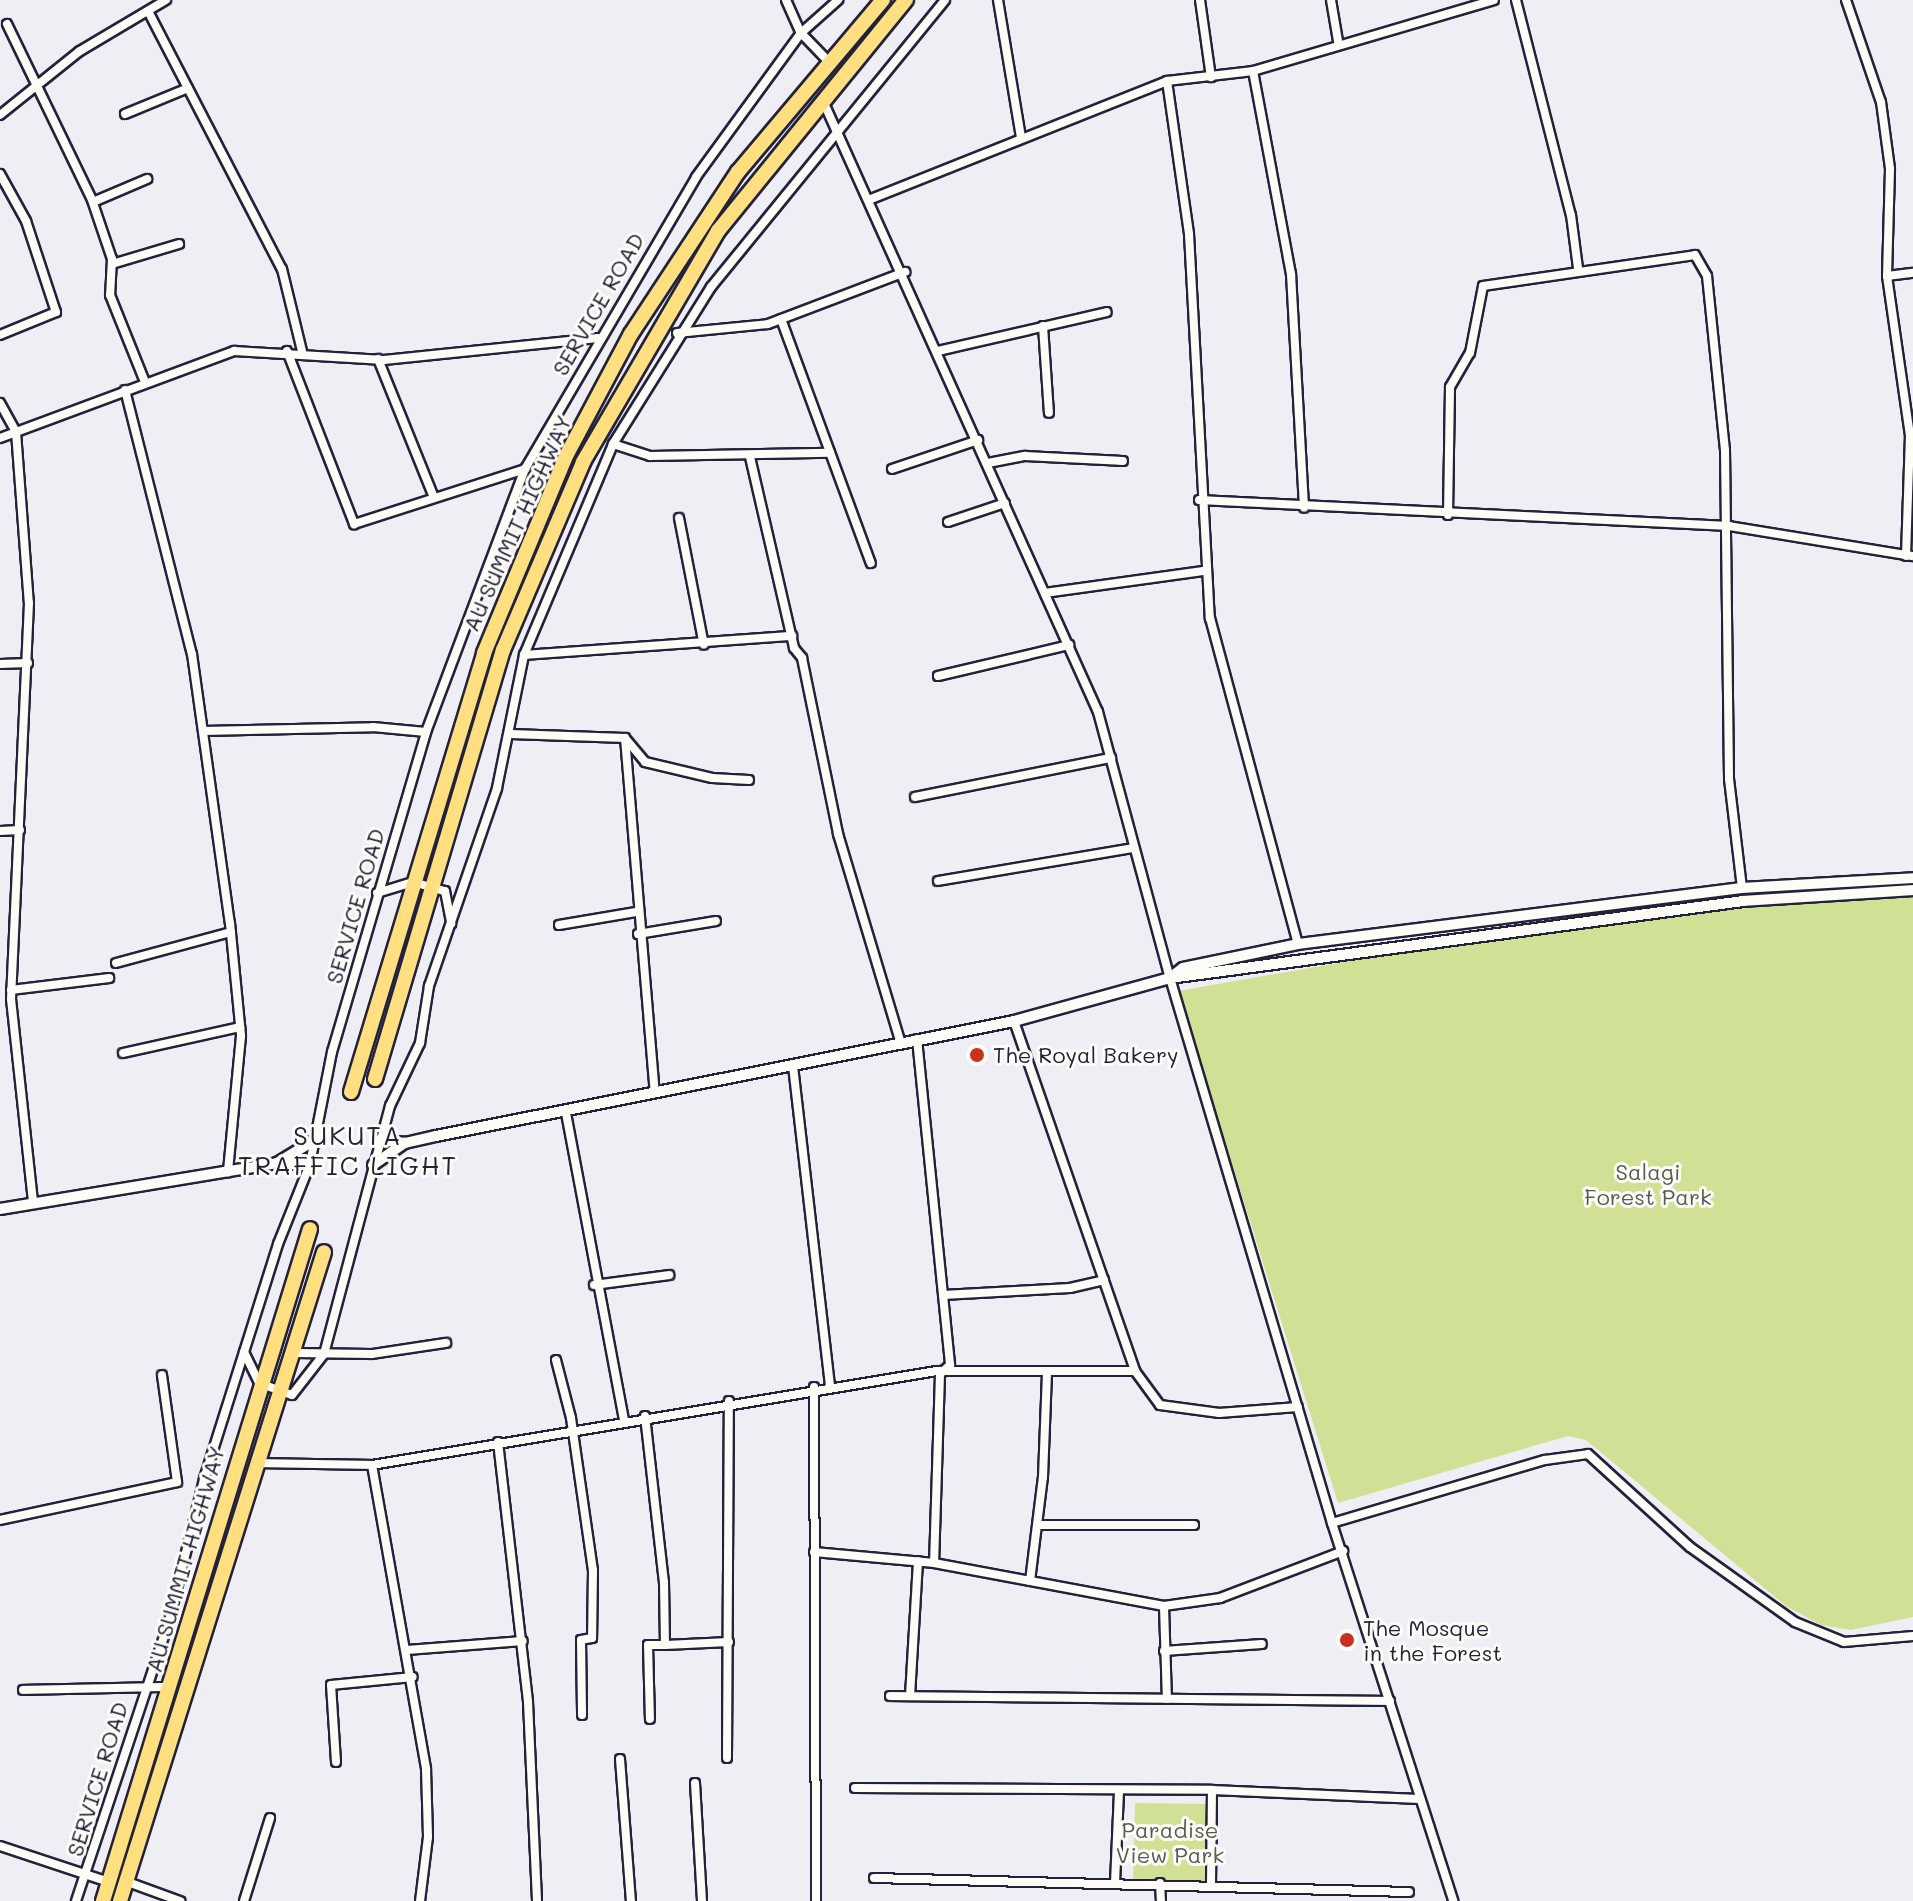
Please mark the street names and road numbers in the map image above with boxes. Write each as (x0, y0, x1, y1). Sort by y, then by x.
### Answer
street label: SERVICE ROAD (547, 228, 649, 380)
street label: AU SUMMIT HIGHWAY (457, 411, 577, 635)
street label: SERVICE ROAD (320, 825, 390, 987)
street label: AU SUMMIT HIGHWAY (140, 1443, 230, 1675)
street label: SERVICE ROAD (61, 1699, 133, 1859)

